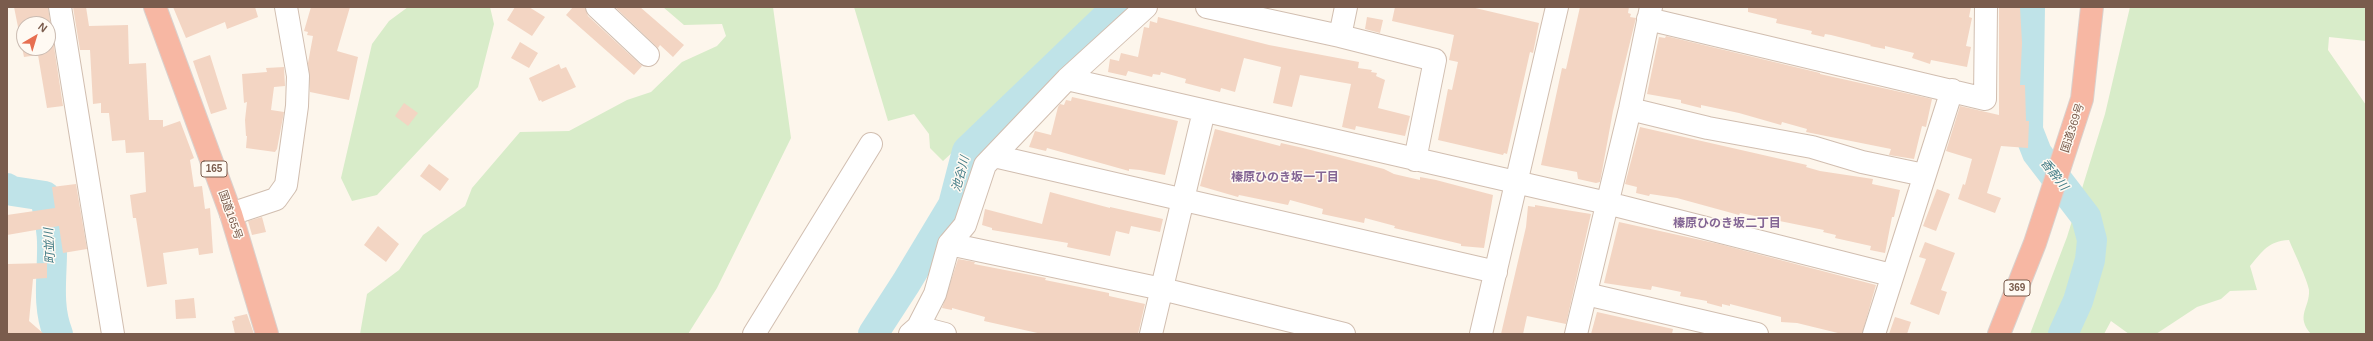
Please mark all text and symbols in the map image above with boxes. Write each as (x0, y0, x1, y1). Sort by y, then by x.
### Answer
north arrow (16, 16, 56, 56)
text: N (36, 20, 50, 35)
street label: 国道369号 (2059, 102, 2087, 154)
water label: 池谷川 (949, 155, 973, 193)
water label: 香酔川 (2037, 156, 2071, 194)
road number: 165 (201, 161, 227, 177)
district label: 榛原ひのき坂一丁目 (1231, 171, 1339, 185)
street label: 国道165号 (215, 189, 245, 241)
district label: 榛原ひのき坂二丁目 (1673, 217, 1781, 231)
water label: 町並川 (42, 228, 58, 264)
road number: 369 (2004, 280, 2030, 296)

